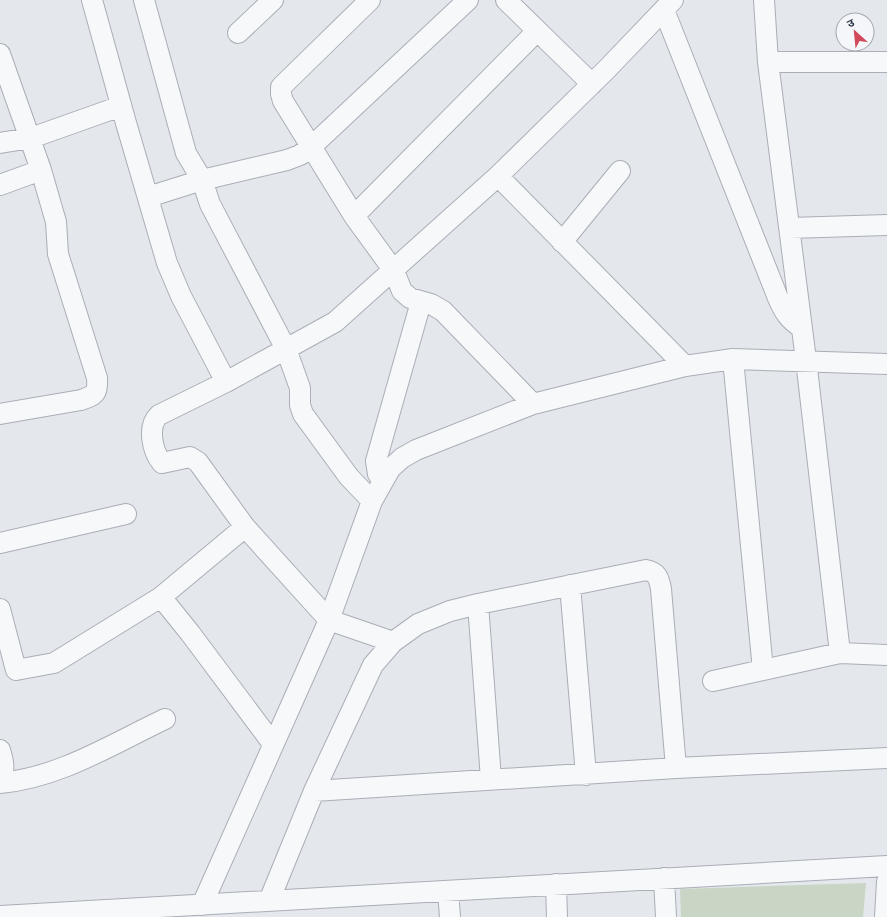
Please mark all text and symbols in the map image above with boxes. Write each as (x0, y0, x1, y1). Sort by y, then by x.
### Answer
north arrow (835, 12, 875, 52)
text: उ (844, 15, 857, 30)

